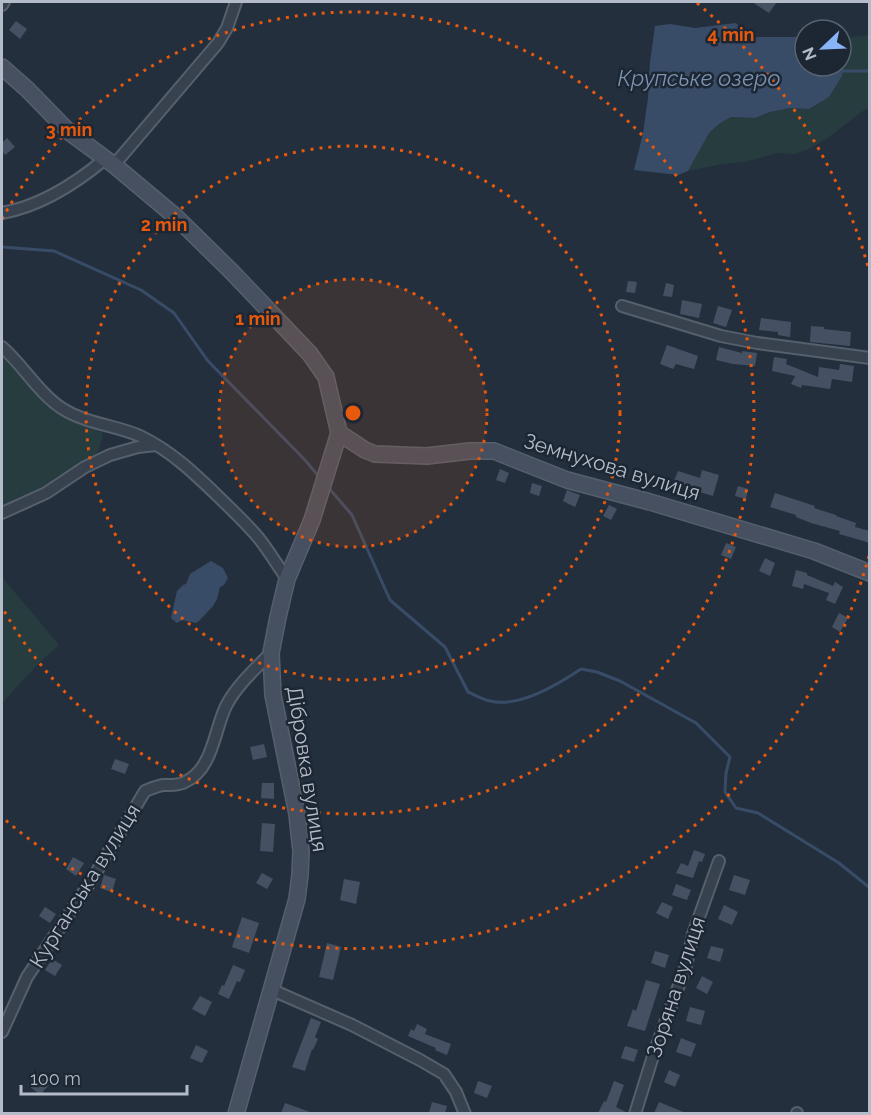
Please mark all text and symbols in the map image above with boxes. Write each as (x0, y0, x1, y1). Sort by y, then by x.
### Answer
north arrow (793, 18, 853, 78)
text: 4 min (708, 24, 754, 45)
text: N (799, 44, 821, 63)
water label: Крупське озеро (617, 65, 781, 91)
text: 3 min (46, 119, 92, 140)
text: 2 min (141, 214, 187, 235)
text: 1 min (235, 308, 281, 329)
centre of rings (343, 403, 363, 423)
street label: Земнухова вулиця (521, 428, 703, 505)
street label: Дібровка вулиця (282, 684, 333, 854)
street label: Курганська вулиця (24, 799, 145, 972)
street label: Зоряна вулиця (641, 913, 710, 1061)
scale bar (21, 1058, 188, 1096)
text: 100 m (30, 1068, 81, 1089)

